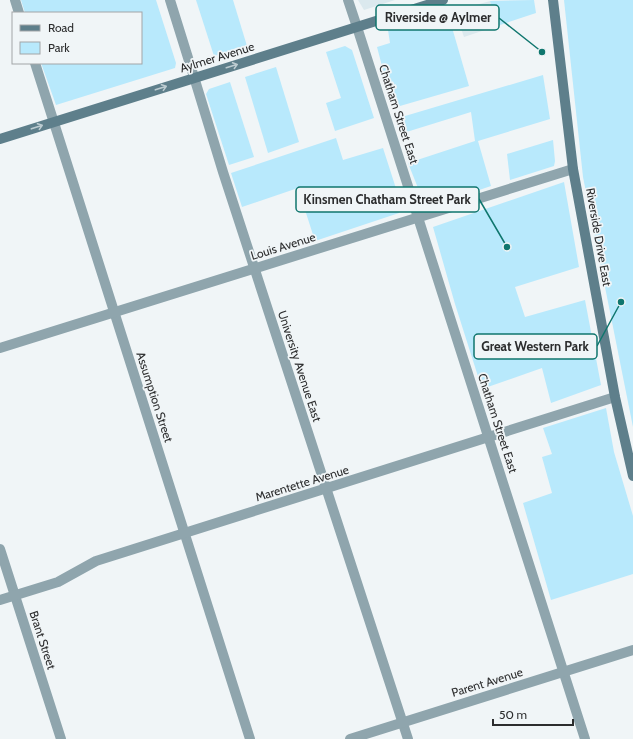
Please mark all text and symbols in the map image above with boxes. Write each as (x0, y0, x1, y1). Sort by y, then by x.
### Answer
callout: Riverside @ Aylmer (376, 5, 499, 30)
text: Riverside @ Aylmer (385, 9, 492, 25)
legend (12, 12, 142, 64)
text: Road (48, 20, 74, 35)
street label: Aylmer Avenue (178, 39, 256, 75)
text: Park (48, 40, 70, 55)
one-way arrow (225, 62, 238, 69)
street label: Chatham Street East (376, 62, 422, 166)
one-way arrow (154, 84, 167, 91)
one-way arrow (31, 123, 43, 131)
callout: Kinsmen Chatham Street Park (296, 187, 479, 212)
street label: Riverside Drive East (583, 187, 615, 287)
text: Kinsmen Chatham Street Park (303, 191, 472, 207)
street label: Louis Avenue (249, 229, 317, 263)
street label: University Avenue East (275, 309, 325, 423)
callout: Great Western Park (474, 334, 597, 359)
text: Great Western Park (481, 338, 589, 354)
street label: Assumption Street (133, 350, 177, 444)
street label: Chatham Street East (475, 371, 521, 475)
street label: Marentette Avenue (253, 462, 351, 504)
street label: Brant Street (26, 609, 60, 671)
street label: Parent Avenue (450, 664, 524, 700)
scale bar (493, 701, 573, 727)
text: 50 m (499, 707, 527, 722)

